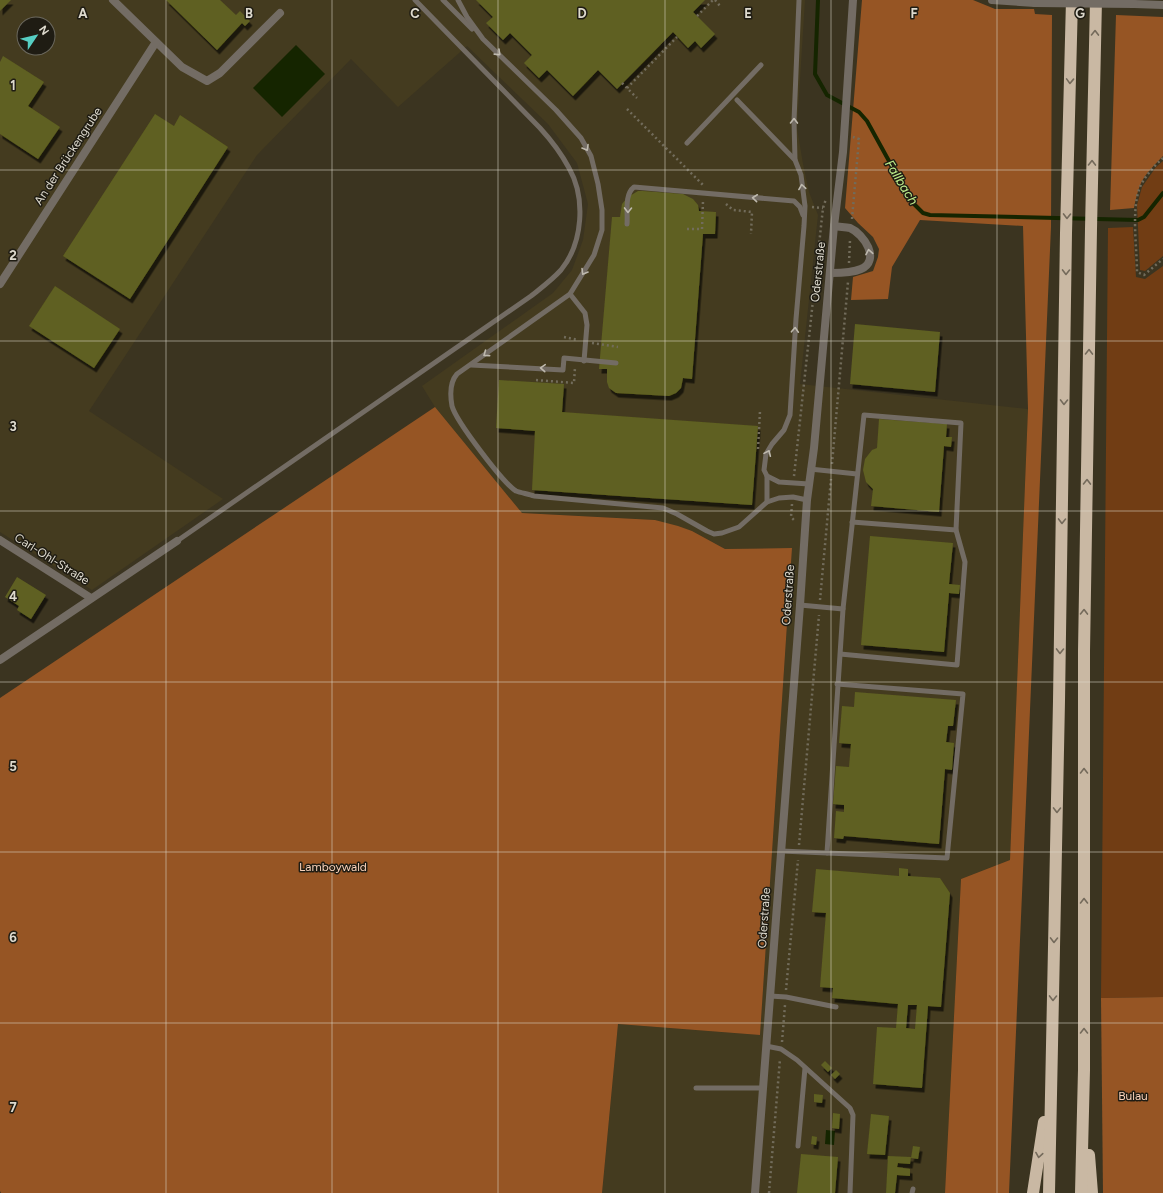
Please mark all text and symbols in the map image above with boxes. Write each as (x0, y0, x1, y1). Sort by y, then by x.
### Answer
text: A (78, 6, 88, 21)
text: B (245, 6, 253, 21)
text: C (410, 6, 420, 21)
text: D (577, 6, 587, 21)
text: E (744, 6, 752, 21)
text: F (910, 6, 918, 21)
text: G (1075, 6, 1085, 21)
north arrow (16, 16, 56, 56)
text: N (36, 23, 52, 38)
one-way arrow (1091, 30, 1100, 36)
one-way arrow (493, 49, 500, 56)
text: 1 (10, 78, 16, 93)
one-way arrow (1066, 78, 1075, 84)
street label: An der Brückengrube (31, 104, 105, 207)
one-way arrow (790, 118, 798, 124)
one-way arrow (582, 144, 589, 151)
water label: Fallbach (882, 157, 921, 207)
one-way arrow (1088, 160, 1096, 166)
one-way arrow (799, 184, 807, 190)
one-way arrow (752, 193, 758, 202)
one-way arrow (624, 207, 632, 213)
one-way arrow (1063, 213, 1071, 219)
street label: Oderstraße (808, 241, 828, 303)
text: 2 (9, 248, 17, 263)
one-way arrow (865, 248, 874, 255)
one-way arrow (581, 268, 588, 275)
one-way arrow (1062, 269, 1070, 275)
one-way arrow (791, 327, 800, 333)
one-way arrow (483, 349, 490, 356)
one-way arrow (1085, 349, 1093, 355)
one-way arrow (540, 364, 546, 373)
one-way arrow (1060, 399, 1068, 405)
text: 3 (9, 419, 17, 434)
one-way arrow (763, 450, 771, 457)
one-way arrow (1083, 479, 1091, 485)
one-way arrow (1058, 518, 1067, 524)
street label: Carl-Ohl-Straße (12, 530, 92, 588)
street label: Oderstraße (779, 564, 797, 626)
text: 4 (9, 589, 17, 604)
one-way arrow (1080, 609, 1089, 615)
one-way arrow (1056, 648, 1064, 654)
text: 5 (9, 759, 17, 774)
one-way arrow (1080, 768, 1088, 774)
one-way arrow (1053, 807, 1061, 813)
park label: Lamboywald (299, 860, 367, 874)
street label: Oderstraße (755, 887, 773, 949)
one-way arrow (1080, 898, 1088, 904)
text: 6 (9, 930, 17, 945)
one-way arrow (1050, 937, 1058, 943)
one-way arrow (1048, 995, 1057, 1001)
one-way arrow (1080, 1028, 1088, 1034)
park label: Bulau (1118, 1089, 1148, 1103)
text: 7 (9, 1100, 17, 1115)
one-way arrow (1035, 1152, 1044, 1158)

